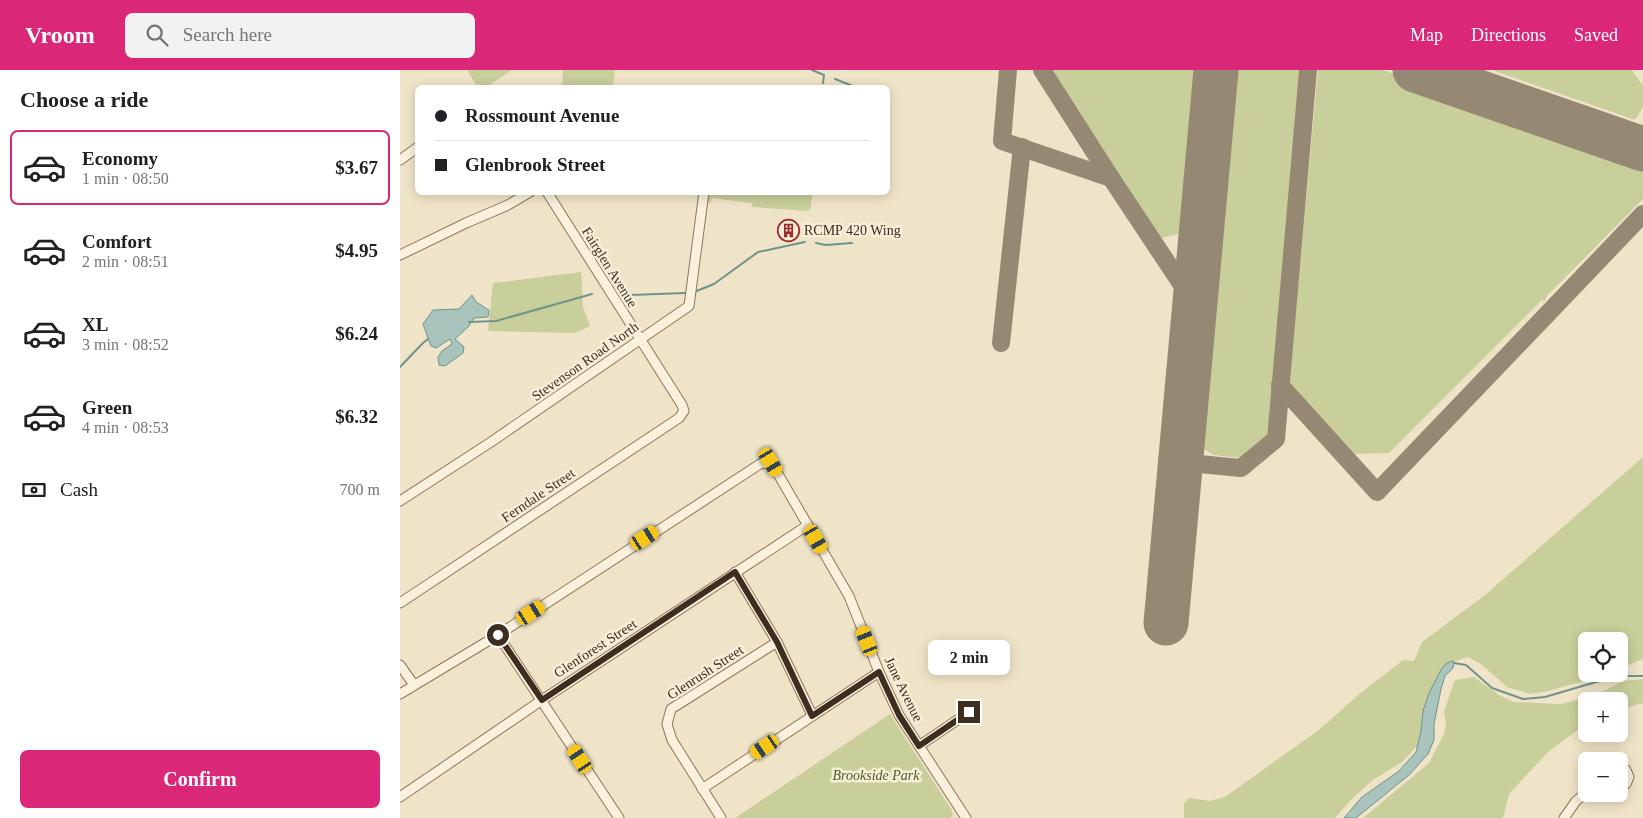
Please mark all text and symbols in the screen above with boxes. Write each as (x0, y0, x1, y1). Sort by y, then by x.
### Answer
search box (125, 13, 475, 58)
icon: search (143, 21, 171, 49)
text: Vroom (25, 22, 95, 48)
text: Search here (183, 24, 272, 45)
text: Map (1410, 25, 1443, 45)
text: Directions (1471, 25, 1546, 45)
text: Saved (1574, 25, 1618, 45)
text: Choose a ride (20, 87, 148, 112)
text: Rossmount Avenue (465, 105, 619, 126)
icon: car (22, 145, 67, 190)
text: Economy (82, 148, 158, 169)
text: Glenbrook Street (465, 154, 605, 175)
text: $3.67 (335, 157, 378, 178)
text: 1 min · 08:50 (82, 170, 169, 187)
building icon: RCMP 420 Wing (776, 218, 800, 242)
place label: RCMP 420 Wing (804, 223, 901, 238)
street label: Fairglen Avenue (579, 224, 640, 310)
icon: car (22, 228, 67, 273)
text: Comfort (82, 231, 152, 252)
text: $4.95 (335, 240, 378, 261)
text: 2 min · 08:51 (82, 253, 169, 270)
icon: car (22, 311, 67, 356)
text: XL (82, 314, 108, 335)
street label: Stevenson Road North (529, 319, 642, 404)
text: $6.24 (335, 323, 378, 344)
text: 3 min · 08:52 (82, 336, 169, 353)
icon: car (22, 394, 67, 439)
text: Green (82, 397, 132, 418)
text: $6.32 (335, 406, 378, 427)
text: 4 min · 08:53 (82, 419, 169, 436)
car (756, 445, 785, 479)
street label: Ferndale Street (499, 465, 578, 525)
icon: cash (20, 476, 48, 504)
text: Cash (60, 479, 98, 500)
text: 700 m (340, 481, 380, 498)
car (802, 522, 829, 556)
car (628, 524, 661, 552)
car (514, 599, 547, 627)
street label: Glenforest Street (551, 616, 639, 681)
route start (487, 624, 509, 646)
car (854, 624, 879, 658)
map controls (1578, 632, 1628, 802)
button: locate (1578, 632, 1628, 682)
callout: 2 min (928, 640, 1010, 674)
street label: Glenrush Street (665, 642, 746, 703)
text: 2 min (950, 649, 988, 666)
street label: Jane Avenue (881, 654, 926, 724)
button: + (1578, 692, 1628, 742)
route end (958, 701, 980, 723)
car (748, 732, 781, 762)
car (565, 742, 594, 776)
button: Confirm (20, 750, 380, 808)
button: − (1578, 752, 1628, 802)
park label: Brookside Park (833, 768, 920, 783)

